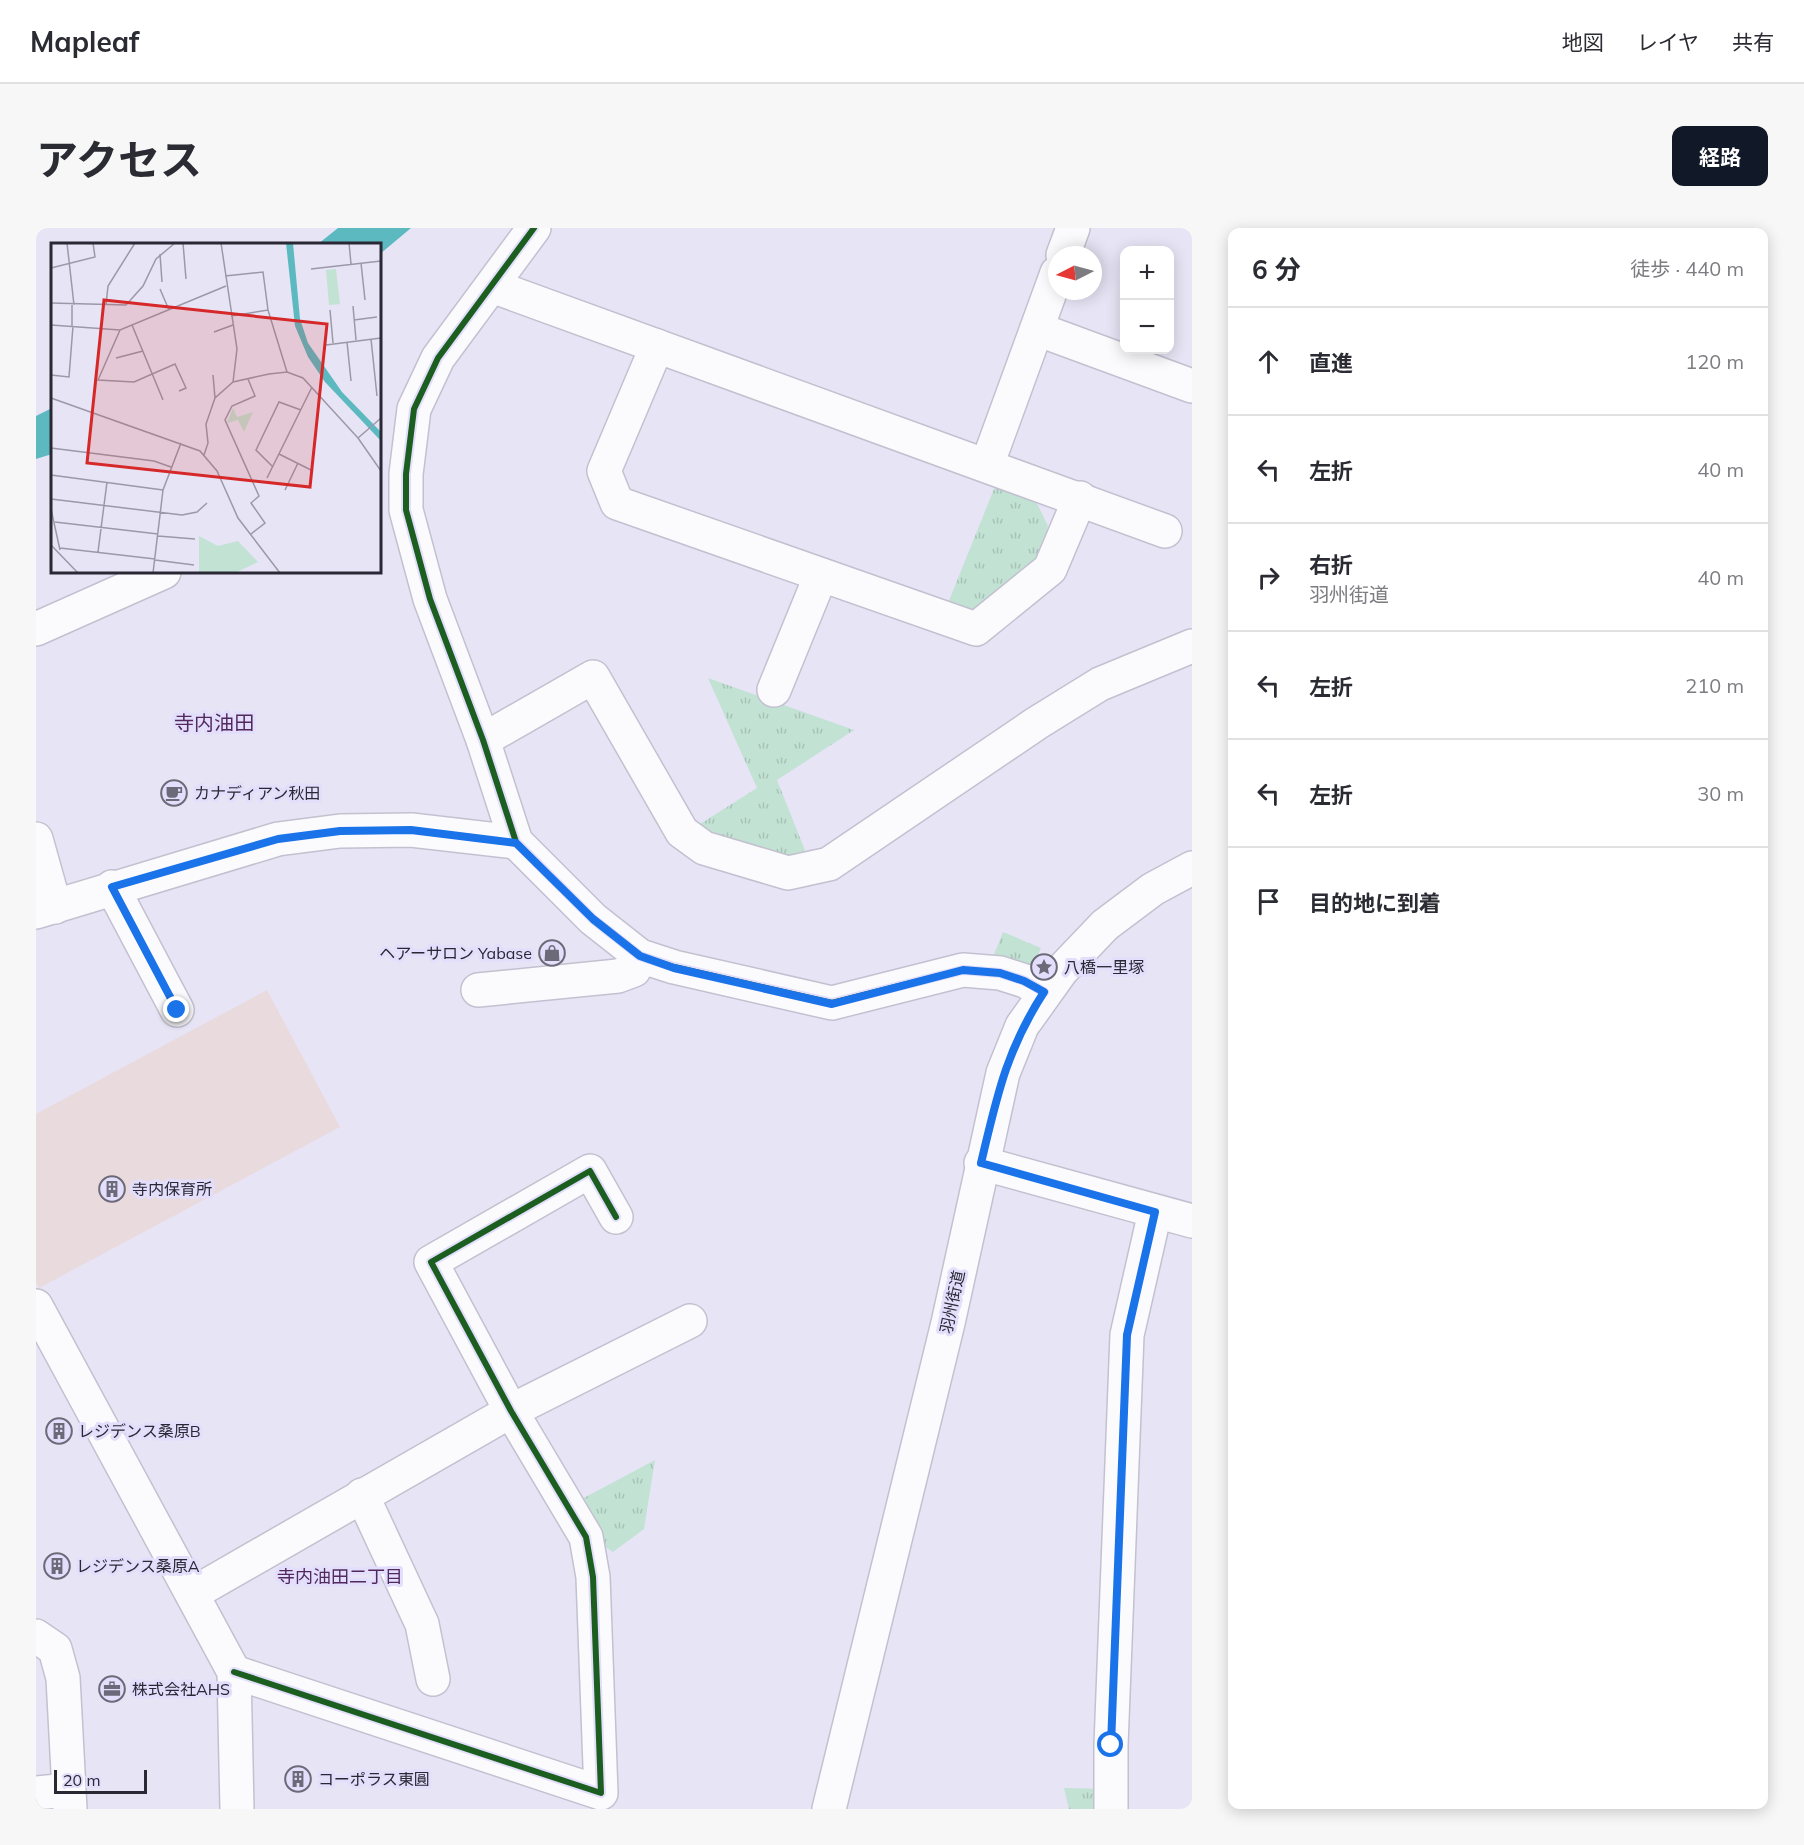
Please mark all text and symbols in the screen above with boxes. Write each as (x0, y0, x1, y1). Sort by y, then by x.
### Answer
text: Mapleaf (30, 24, 139, 59)
text: 地図 (1562, 29, 1604, 55)
text: レイヤ (1637, 29, 1699, 55)
text: 共有 (1732, 29, 1774, 55)
button: 経路 (1672, 126, 1768, 186)
text: アクセス (36, 133, 202, 186)
inset map (51, 243, 381, 573)
north arrow (1048, 246, 1102, 300)
map controls (1120, 246, 1174, 354)
button: + (1120, 246, 1174, 300)
text: 6 分 (1252, 253, 1301, 286)
text: 徒歩 · 440 m (1630, 256, 1744, 281)
button: − (1120, 300, 1174, 354)
icon: ahead (1252, 345, 1285, 378)
text: 直進 (1309, 349, 1353, 377)
text: 120 m (1685, 349, 1744, 374)
icon: left (1252, 453, 1285, 486)
text: 左折 (1309, 457, 1353, 485)
text: 40 m (1697, 457, 1744, 482)
text: 右折 (1309, 551, 1353, 579)
icon: right (1252, 561, 1285, 594)
text: 40 m (1697, 565, 1744, 590)
text: 羽州街道 (1309, 582, 1389, 607)
icon: left (1252, 669, 1285, 702)
text: 左折 (1309, 673, 1353, 701)
text: 210 m (1685, 673, 1744, 698)
district label: 寺内油田 (174, 710, 254, 735)
icon: left (1252, 777, 1285, 810)
cafe icon: カナディアン秋田 (159, 778, 189, 808)
text: 左折 (1309, 781, 1353, 809)
text: 30 m (1697, 781, 1744, 806)
place label: カナディアン秋田 (194, 783, 320, 803)
icon: arrive (1252, 885, 1285, 918)
text: 目的地に到着 (1309, 889, 1441, 917)
shop icon: ヘアーサロン Yabase (537, 938, 567, 968)
place label: ヘアーサロン Yabase (379, 943, 532, 963)
place icon: 八橋一里塚 (1029, 952, 1059, 982)
place label: 八橋一里塚 (1064, 957, 1144, 977)
route end (163, 996, 189, 1022)
building icon: 寺内保育所 (97, 1174, 127, 1204)
place label: 寺内保育所 (132, 1179, 212, 1199)
street label: 羽州街道 (936, 1269, 968, 1335)
building icon: レジデンス桑原B (44, 1416, 74, 1446)
place label: レジデンス桑原B (78, 1421, 201, 1441)
building icon: レジデンス桑原A (42, 1551, 72, 1581)
place label: レジデンス桑原A (76, 1556, 200, 1576)
district label: 寺内油田二丁目 (277, 1565, 403, 1588)
office icon: 株式会社AHS (97, 1674, 127, 1704)
place label: 株式会社AHS (132, 1679, 230, 1699)
route start (1097, 1731, 1123, 1757)
building icon: コーポラス東圓 (283, 1764, 313, 1794)
scale bar (54, 1767, 147, 1794)
place label: コーポラス東圓 (318, 1769, 430, 1789)
text: 20 m (63, 1770, 100, 1790)

